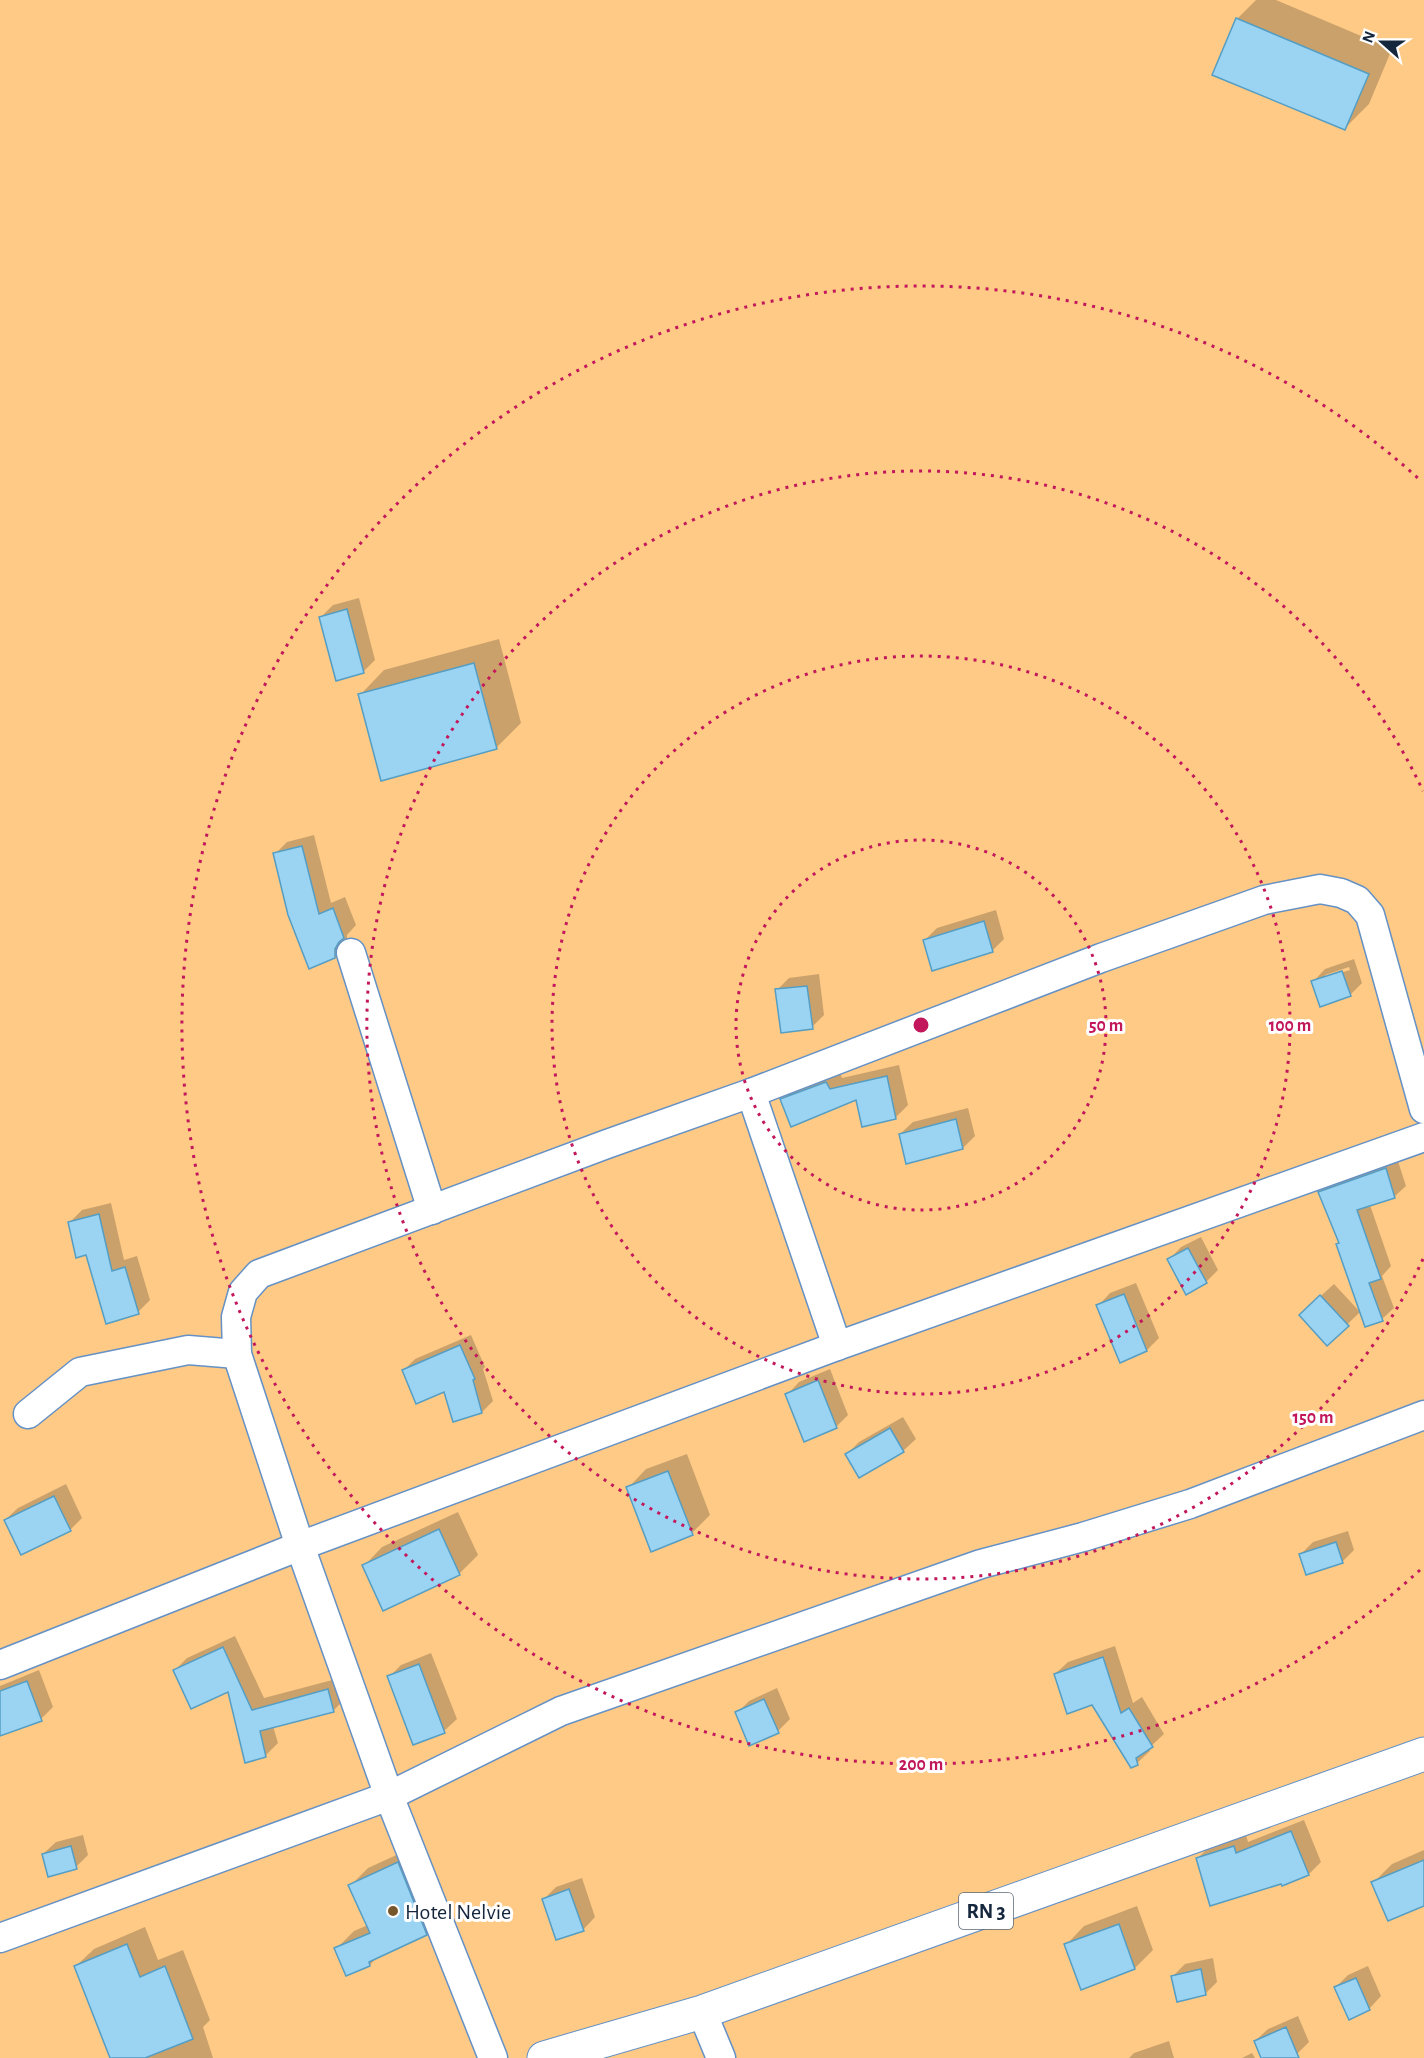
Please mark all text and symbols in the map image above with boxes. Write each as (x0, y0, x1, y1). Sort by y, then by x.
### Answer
north arrow (1352, 12, 1412, 72)
text: N (1359, 29, 1378, 45)
centre of rings (911, 1015, 931, 1035)
text: 50 m (1089, 1017, 1123, 1035)
text: 100 m (1269, 1017, 1311, 1035)
text: 150 m (1293, 1409, 1333, 1427)
text: 200 m (899, 1756, 943, 1774)
road number: RN 3 (959, 1893, 1013, 1929)
place label: Hotel Nelvie (405, 1901, 511, 1923)
marker: Hotel Nelvie (386, 1904, 400, 1918)

